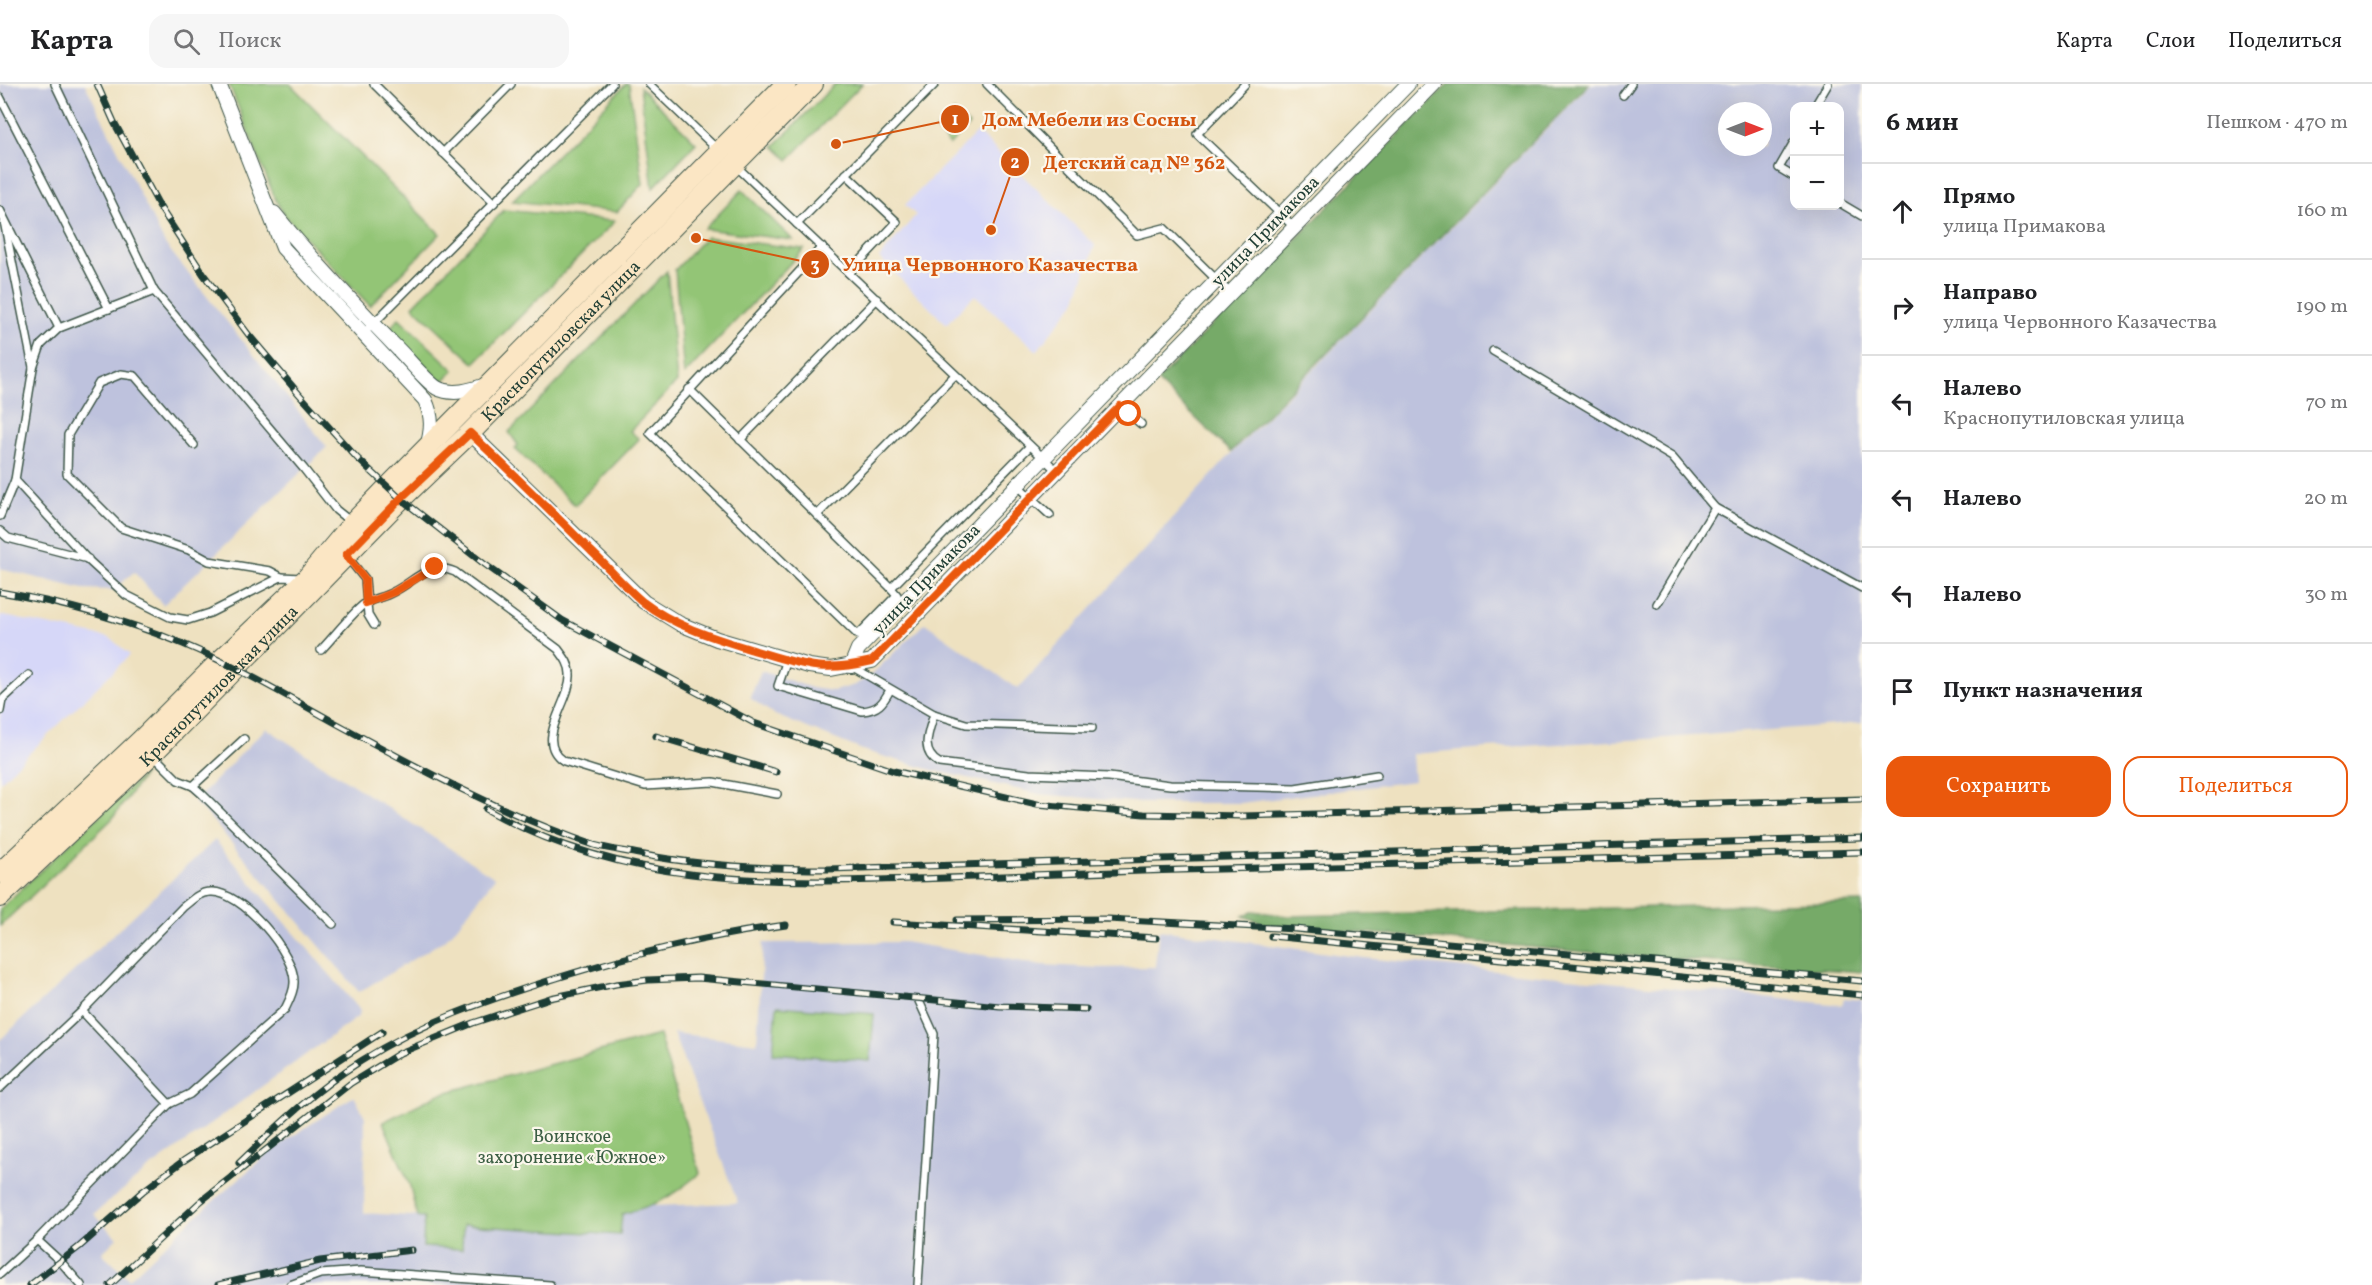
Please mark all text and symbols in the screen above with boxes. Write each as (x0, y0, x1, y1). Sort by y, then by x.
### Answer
search box (149, 14, 569, 68)
text: Карта (30, 22, 113, 61)
icon: search (170, 25, 203, 58)
text: Поиск (218, 26, 281, 57)
text: Карта (2056, 27, 2113, 56)
text: Слои (2146, 27, 2195, 56)
text: Поделиться (2228, 27, 2342, 56)
callout: Дом Мебели из Сосны (940, 100, 1209, 138)
north arrow (1718, 102, 1772, 156)
map controls (1790, 102, 1844, 210)
button: + (1790, 102, 1844, 156)
text: 6 мин (1886, 105, 1959, 141)
text: Дом Мебели из Сосны (982, 107, 1197, 135)
text: 1 (951, 108, 959, 133)
text: Пешком · 470 m (2206, 109, 2348, 137)
callout: Детский сад № 362 (1000, 143, 1237, 181)
text: Детский сад № 362 (1043, 150, 1225, 178)
text: 2 (1010, 151, 1020, 176)
button: − (1790, 156, 1844, 210)
street label: улица Примакова (1206, 171, 1326, 293)
text: Прямо (1943, 182, 2015, 213)
icon: ahead (1886, 195, 1919, 228)
text: 160 m (2296, 197, 2348, 225)
text: улица Примакова (1943, 213, 2106, 241)
callout: Улица Червонного Казачества (800, 245, 1150, 283)
text: Улица Червонного Казачества (842, 252, 1138, 280)
text: 3 (810, 254, 820, 279)
street label: Краснопутиловская улица (476, 255, 647, 428)
text: Направо (1943, 278, 2037, 309)
icon: right (1886, 291, 1919, 324)
text: 190 m (2296, 293, 2348, 321)
text: улица Червонного Казачества (1943, 309, 2217, 337)
text: Налево (1943, 374, 2022, 405)
icon: left (1886, 387, 1919, 420)
text: 70 m (2305, 389, 2348, 417)
route start (1115, 400, 1141, 426)
text: Краснопутиловская улица (1943, 405, 2185, 433)
icon: left (1886, 483, 1919, 516)
text: Налево (1943, 484, 2022, 515)
text: 20 m (2304, 485, 2348, 513)
street label: улица Примакова (867, 519, 987, 641)
route end (421, 553, 447, 579)
icon: left (1886, 579, 1919, 612)
text: Налево (1943, 580, 2022, 611)
text: 30 m (2304, 581, 2348, 609)
street label: Краснопутиловская улица (134, 600, 305, 774)
icon: arrive (1886, 675, 1919, 708)
text: Пункт назначения (1943, 676, 2143, 707)
button: Сохранить (1886, 756, 2111, 817)
button: Поделиться (2123, 756, 2348, 817)
park label: Воинское захоронение «Южное» (478, 1125, 666, 1171)

